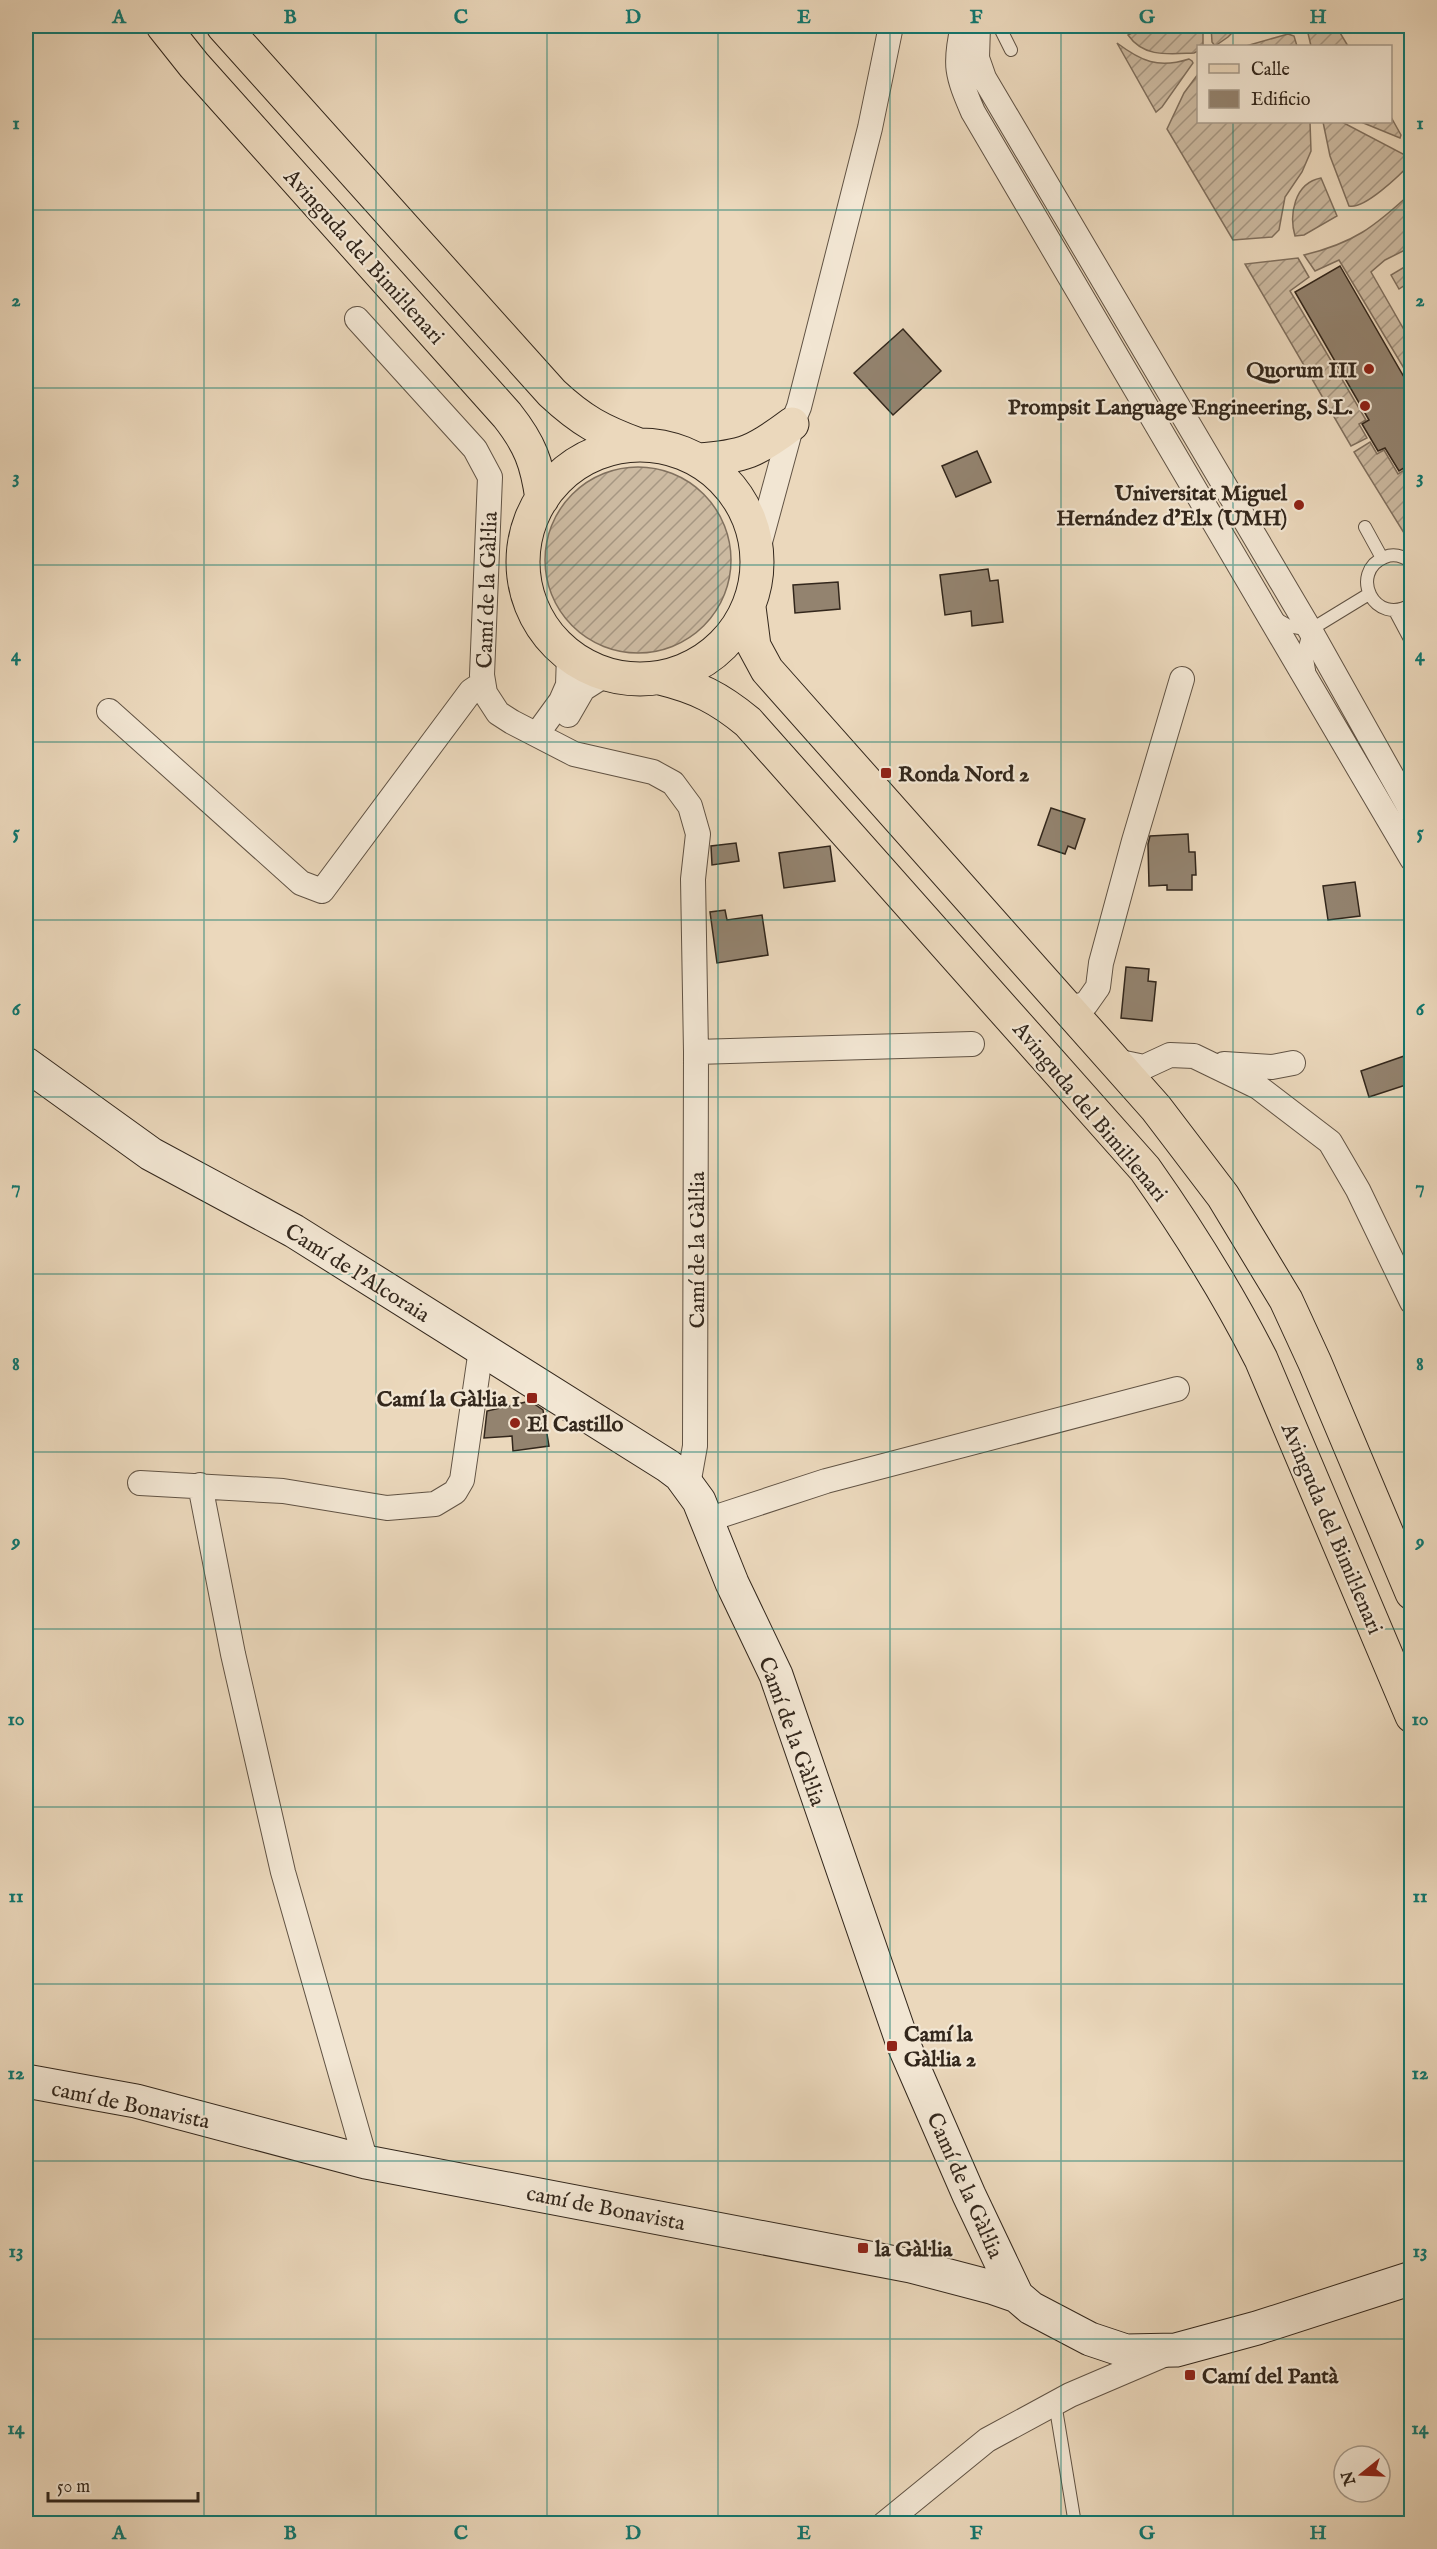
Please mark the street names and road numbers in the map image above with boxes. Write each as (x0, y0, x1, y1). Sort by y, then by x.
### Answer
street label: Avinguda del Bimil·lenari (277, 163, 450, 351)
street label: Camí de la Gàl·lia (471, 511, 505, 669)
street label: Avinguda del Bimil·lenari (1005, 1016, 1173, 1208)
street label: Camí de la Gàl·lia (684, 1171, 712, 1328)
street label: Camí de l'Alcoraia (279, 1218, 435, 1330)
street label: Avinguda del Bimil·lenari (1274, 1418, 1388, 1639)
street label: Camí de la Gàl·lia (751, 1653, 831, 1811)
street label: camí de Bonavista (49, 2076, 213, 2136)
street label: Camí de la Gàl·lia (919, 2108, 1009, 2264)
street label: camí de Bonavista (524, 2180, 688, 2238)

